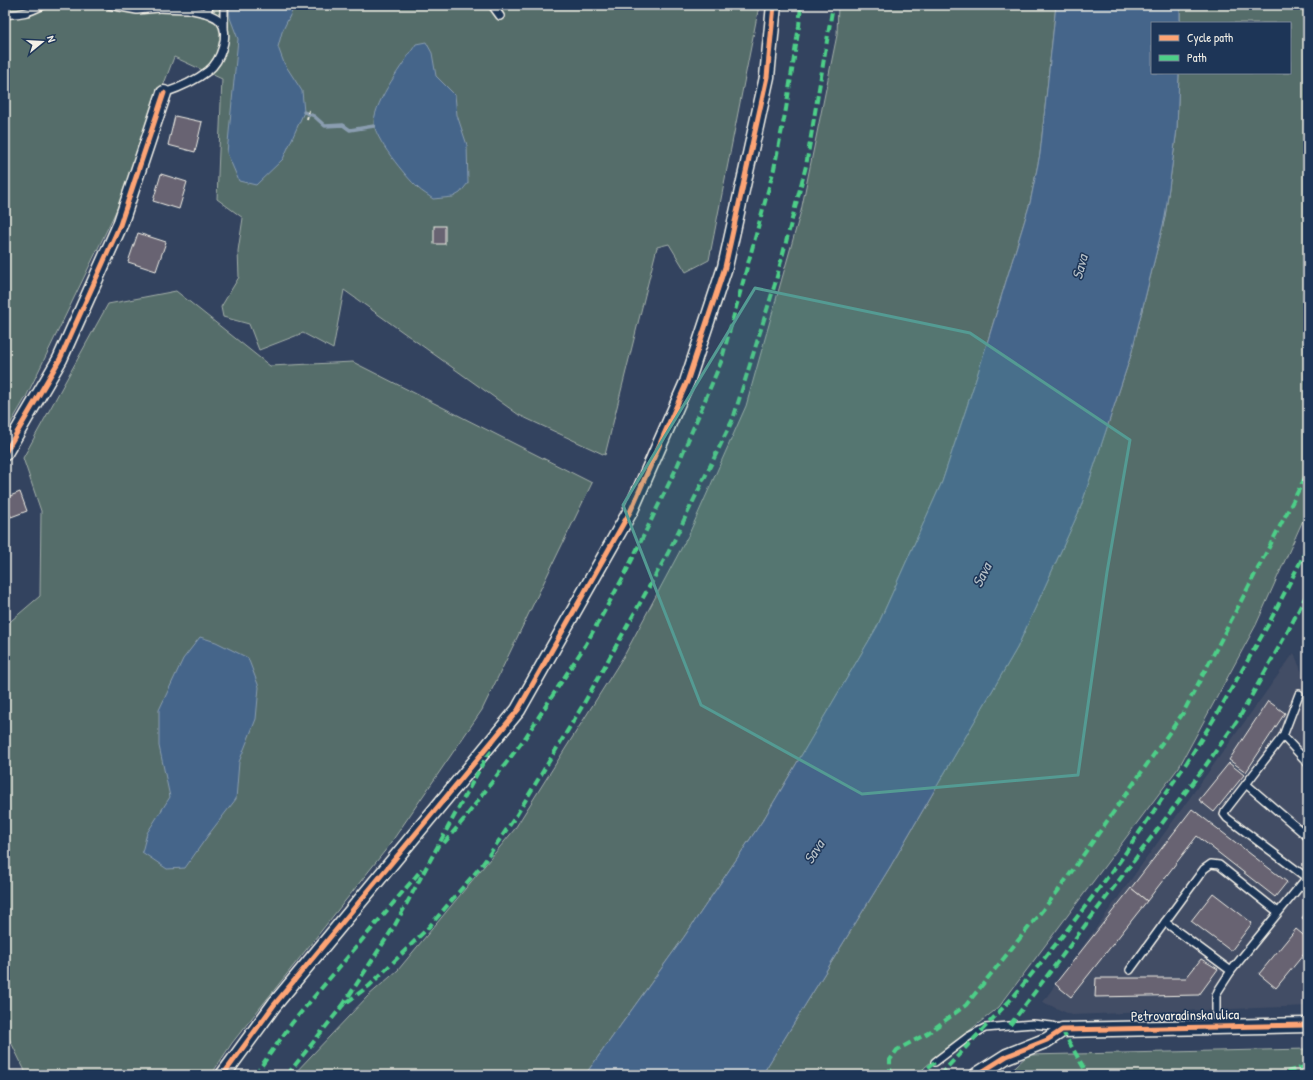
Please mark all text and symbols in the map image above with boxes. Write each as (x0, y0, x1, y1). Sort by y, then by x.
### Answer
north arrow (22, 22, 62, 62)
legend (1151, 22, 1291, 74)
text: Cycle path (1187, 29, 1233, 46)
text: N (44, 34, 59, 44)
text: Path (1187, 49, 1207, 66)
water label: Sava (1066, 250, 1093, 281)
water label: Sava (967, 557, 997, 590)
water label: Sava (798, 834, 830, 868)
street label: Petrovaradinska ulica (1131, 1004, 1240, 1025)

